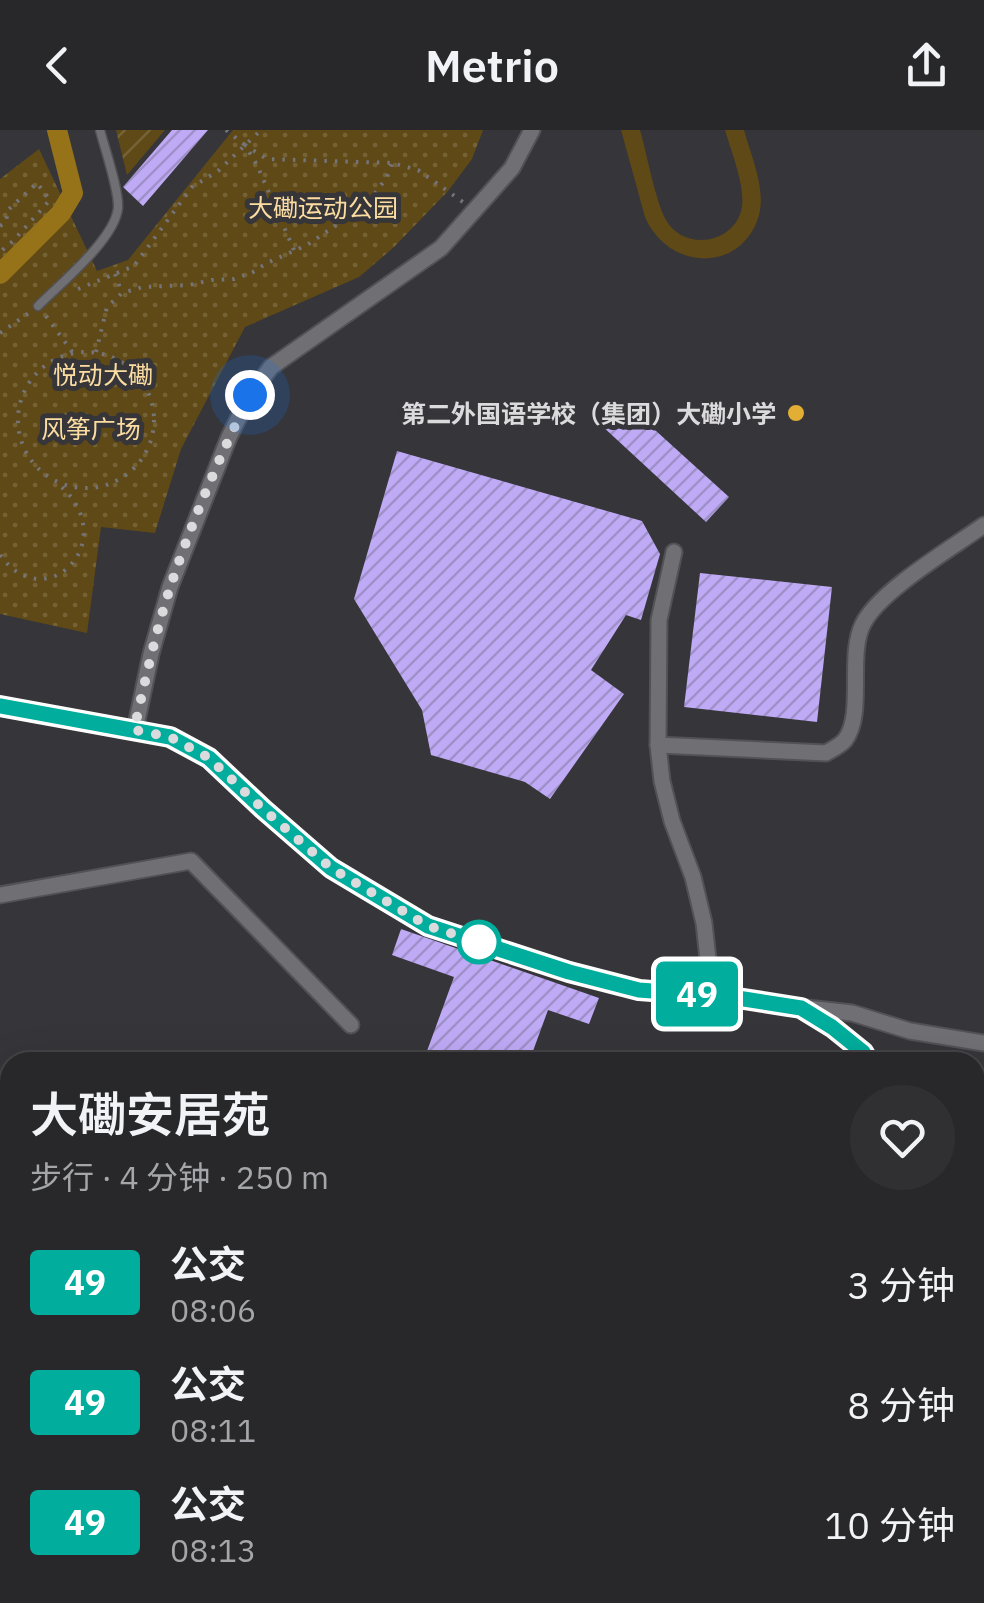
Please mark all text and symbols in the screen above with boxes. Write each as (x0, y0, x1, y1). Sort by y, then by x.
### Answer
text: Metrio (425, 36, 559, 94)
icon: back (30, 38, 85, 93)
icon: share (899, 38, 954, 93)
park label: 大磡运动公园 (248, 191, 398, 224)
park label: 悦动大磡 (53, 358, 153, 391)
your location (225, 370, 275, 420)
place label: 第二外国语学校（集团）大磡小学 (401, 397, 776, 430)
marker: 第二外国语学校（集团）大磡小学 (785, 402, 807, 424)
park label: 风筝广场 (41, 412, 141, 445)
unlabelled marker (458, 921, 500, 963)
line badge: 49 (652, 962, 742, 1026)
text: 49 (676, 971, 718, 1017)
text: 大磡安居苑 (30, 1083, 270, 1145)
button: heart (850, 1085, 955, 1190)
text: 步行 · 4 分钟 · 250 m (30, 1156, 329, 1198)
text: 公交 (170, 1239, 246, 1288)
text: 49 (64, 1259, 106, 1305)
text: 3 分钟 (847, 1260, 955, 1309)
text: 08:06 (170, 1289, 256, 1331)
text: 公交 (170, 1359, 246, 1408)
text: 49 (64, 1379, 106, 1425)
text: 8 分钟 (847, 1380, 955, 1429)
text: 08:11 (170, 1409, 256, 1451)
text: 公交 (170, 1479, 246, 1528)
text: 49 (64, 1499, 106, 1545)
text: 10 分钟 (824, 1500, 955, 1549)
text: 08:13 (170, 1529, 256, 1571)

